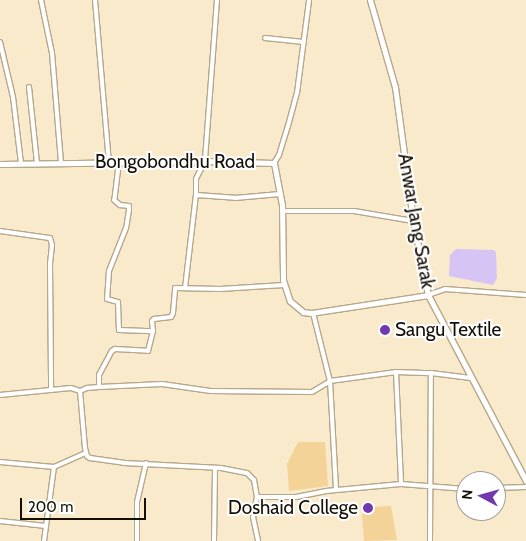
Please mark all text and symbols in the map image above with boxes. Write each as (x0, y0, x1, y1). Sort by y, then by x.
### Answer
street label: Bongobondhu Road (95, 151, 255, 173)
street label: Anwar Jang Sarak (393, 152, 439, 290)
place label: Sangu Textile (395, 319, 501, 341)
marker: Sangu Textile (379, 324, 391, 336)
north arrow (456, 471, 506, 521)
scale bar (22, 488, 149, 520)
text: N (458, 489, 477, 500)
place label: Doshaid College (228, 497, 358, 519)
text: 200 m (28, 498, 73, 516)
marker: Doshaid College (362, 502, 374, 514)

